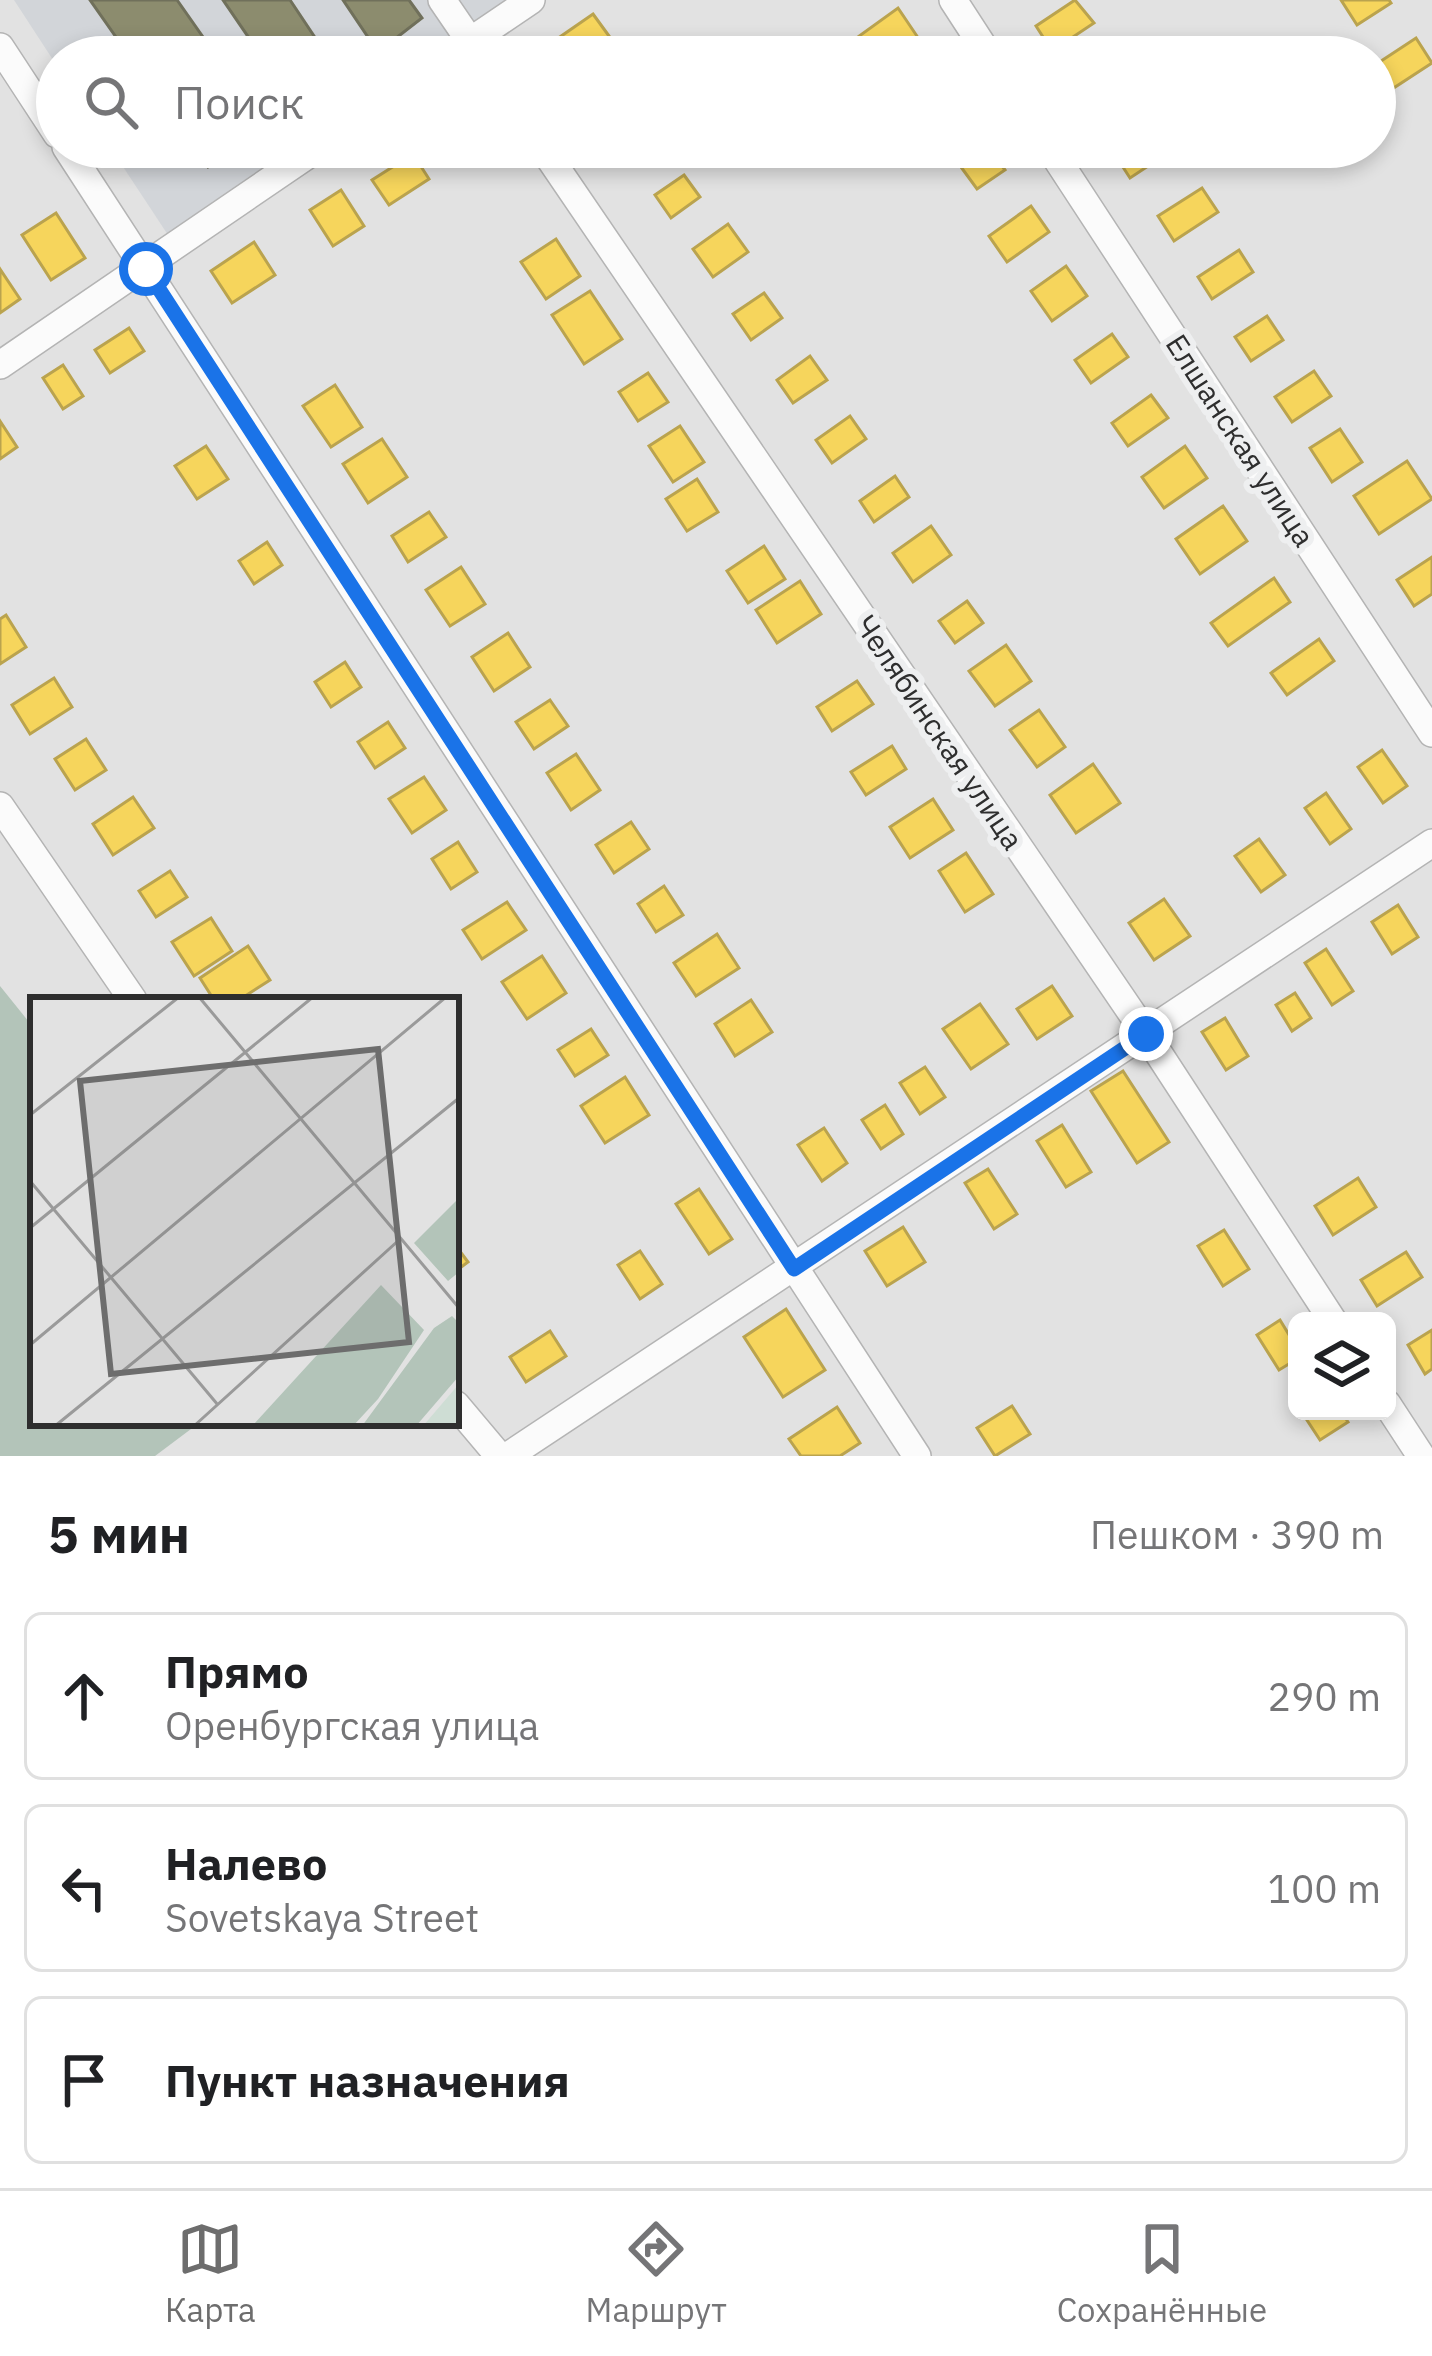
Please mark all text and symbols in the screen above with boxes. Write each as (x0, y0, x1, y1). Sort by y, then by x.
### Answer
search box (36, 36, 1396, 168)
icon: search (78, 69, 144, 135)
text: Поиск (174, 73, 304, 131)
route start (119, 242, 173, 296)
street label: Елшанская улица (1158, 326, 1324, 554)
street label: Челябинская улица (847, 607, 1033, 857)
inset map (30, 997, 459, 1426)
route end (1119, 1007, 1173, 1061)
map controls (1288, 1312, 1396, 1420)
button: layers (1288, 1312, 1396, 1420)
text: 5 мин (48, 1501, 190, 1567)
text: Пешком · 390 m (1090, 1509, 1384, 1560)
text: Прямо (165, 1642, 309, 1700)
icon: ahead (51, 1663, 117, 1729)
text: 290 m (1268, 1671, 1381, 1722)
text: Оренбургская улица (165, 1700, 539, 1751)
text: Налево (165, 1834, 327, 1892)
icon: left (51, 1855, 117, 1921)
text: 100 m (1268, 1863, 1381, 1914)
text: Sovetskaya Street (165, 1892, 479, 1943)
icon: arrive (51, 2047, 117, 2113)
text: Пункт назначения (165, 2051, 570, 2109)
tab: Карта (165, 2216, 256, 2331)
tab: Маршрут (586, 2216, 727, 2331)
tab: Сохранённые (1057, 2216, 1267, 2331)

